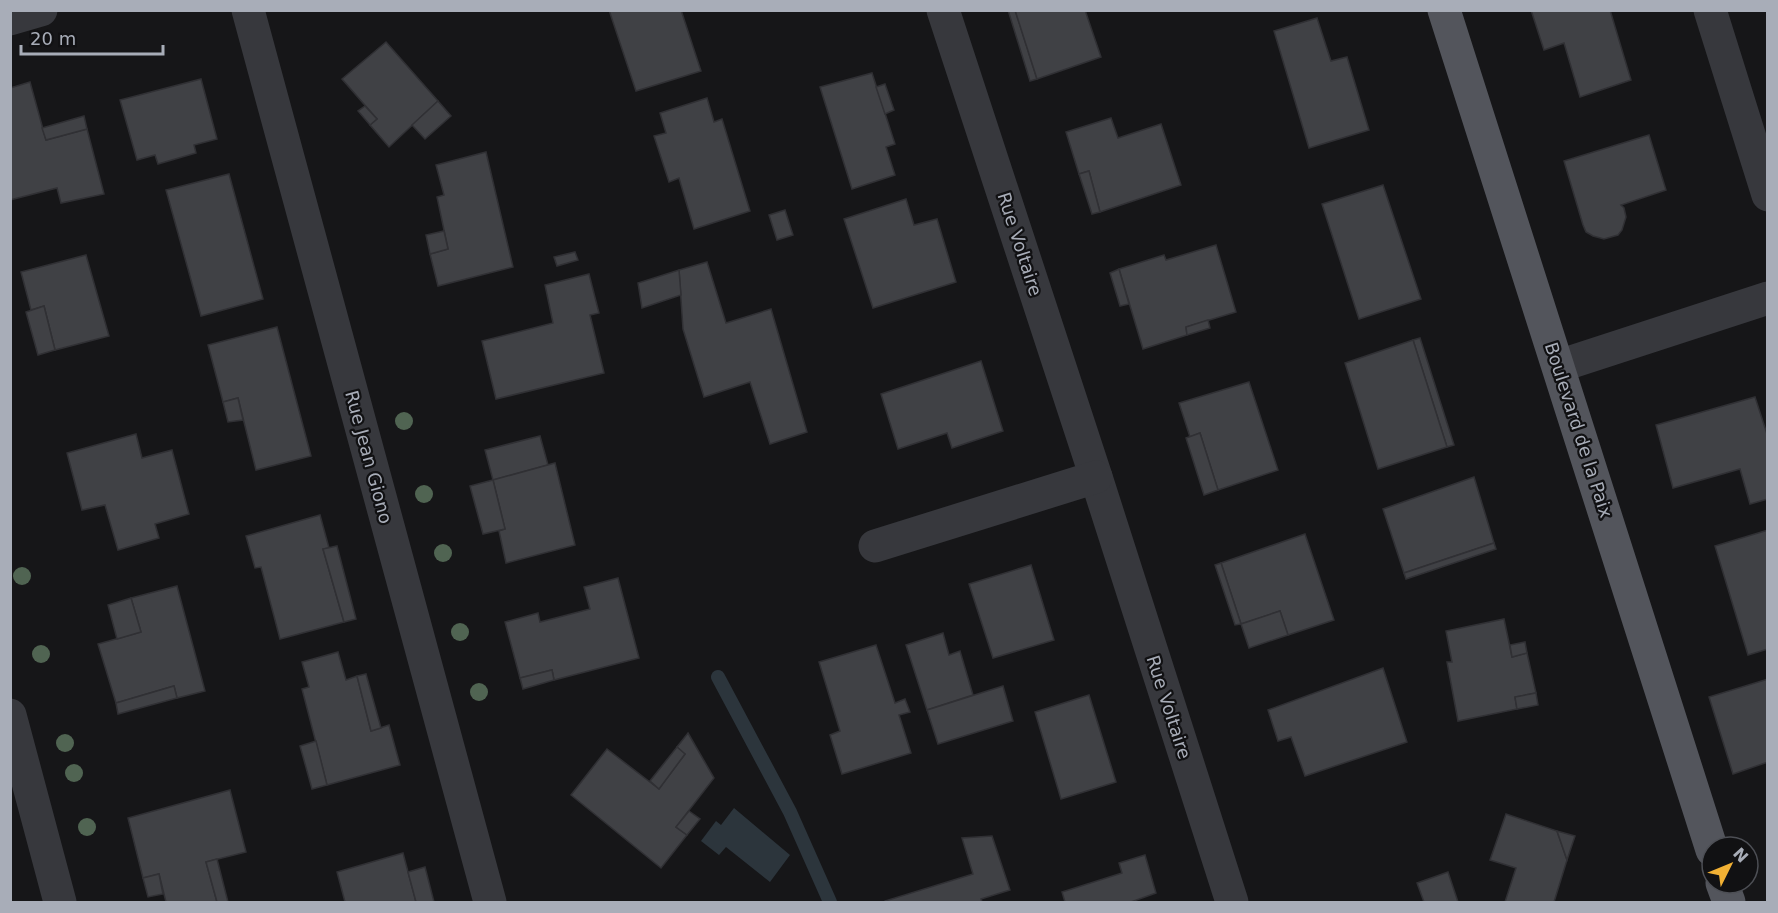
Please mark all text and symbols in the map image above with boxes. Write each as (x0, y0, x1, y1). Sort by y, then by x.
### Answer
scale bar (21, 18, 164, 56)
text: 20 m (30, 28, 76, 49)
street label: Rue Voltaire (993, 189, 1047, 299)
street label: Boulevard de la Paix (1541, 340, 1617, 521)
street label: Rue Jean Giono (341, 388, 397, 526)
street label: Rue Voltaire (1142, 652, 1196, 762)
north arrow (1700, 835, 1760, 895)
text: N (1729, 844, 1752, 866)

